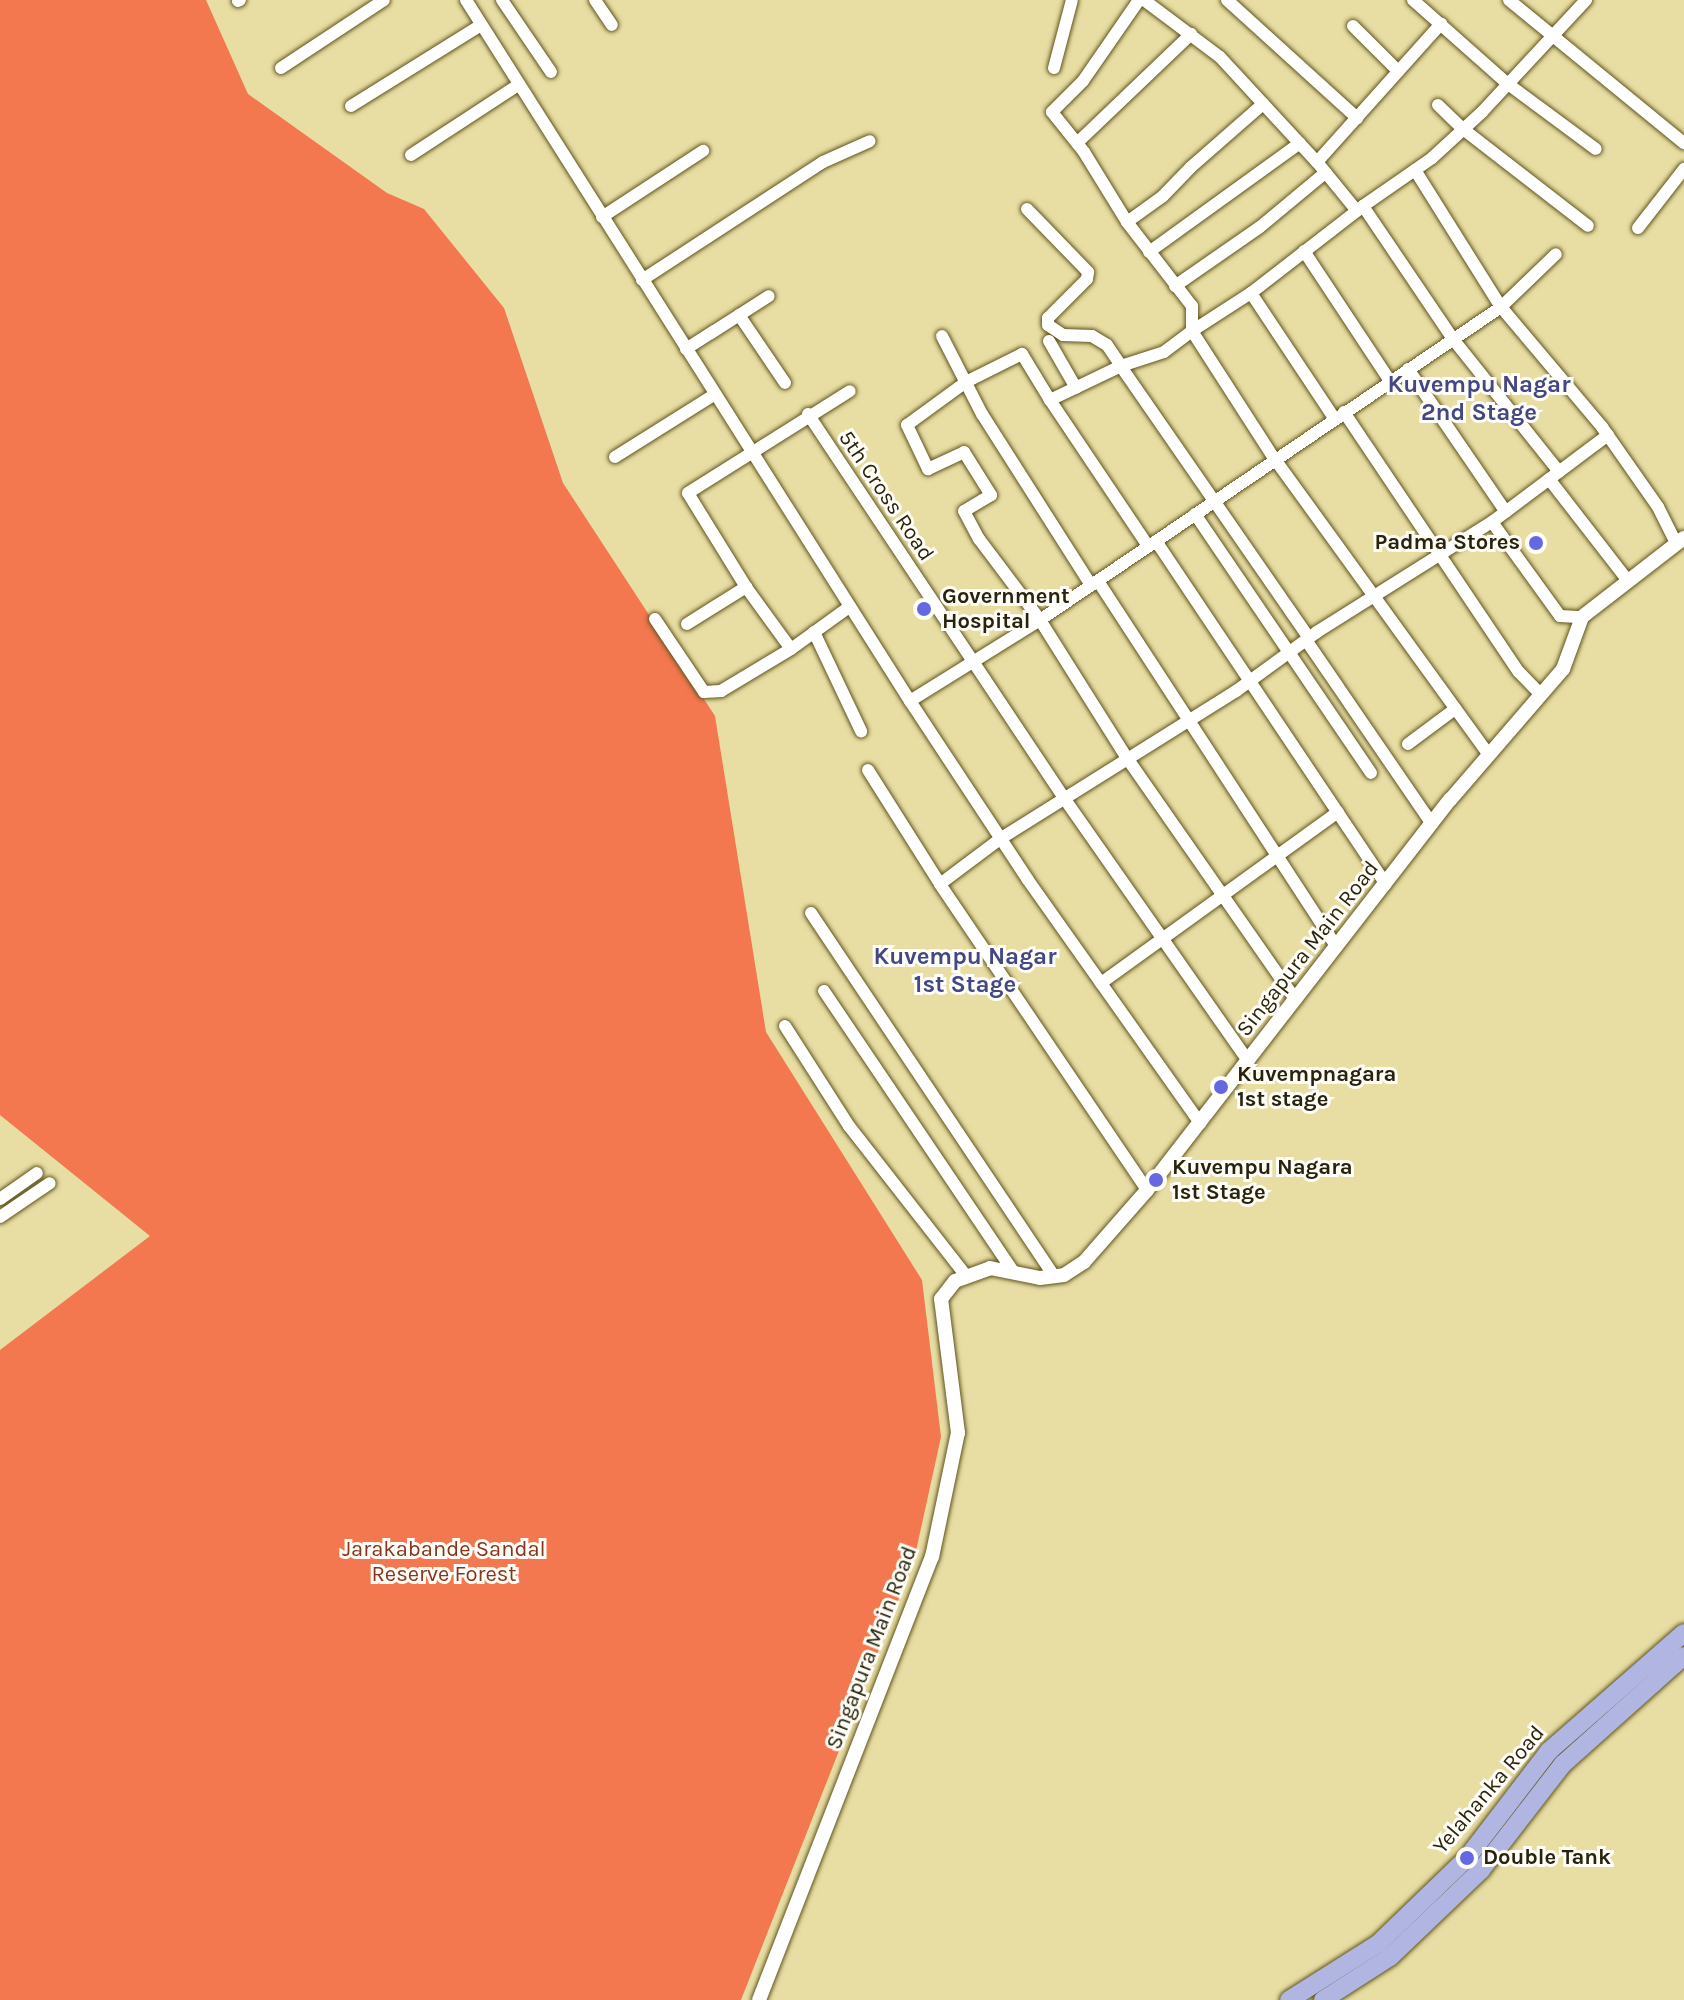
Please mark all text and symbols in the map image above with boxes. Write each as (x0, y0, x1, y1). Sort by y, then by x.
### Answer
district label: Kuvempu Nagar 2nd Stage (1387, 371, 1571, 427)
street label: 5th Cross Road (833, 426, 939, 566)
place label: Padma Stores (1374, 530, 1520, 556)
marker: Padma Stores (1527, 534, 1545, 552)
place label: Government Hospital (942, 583, 1070, 634)
marker: Government Hospital (913, 598, 935, 620)
street label: Singapura Main Road (1231, 856, 1385, 1042)
district label: Kuvempu Nagar 1st Stage (873, 943, 1057, 999)
place label: Kuvempnagara 1st stage (1237, 1061, 1396, 1112)
marker: Kuvempnagara 1st stage (1212, 1078, 1230, 1096)
place label: Kuvempu Nagara 1st Stage (1172, 1154, 1353, 1206)
marker: Kuvempu Nagara 1st Stage (1147, 1171, 1165, 1189)
park label: Jarakabande Sandal Reserve Forest (342, 1536, 546, 1588)
street label: Singapura Main Road (821, 1543, 923, 1753)
street label: Yelahanka Road (1428, 1721, 1550, 1859)
place label: Double Tank (1483, 1845, 1611, 1871)
marker: Double Tank (1458, 1849, 1476, 1867)

